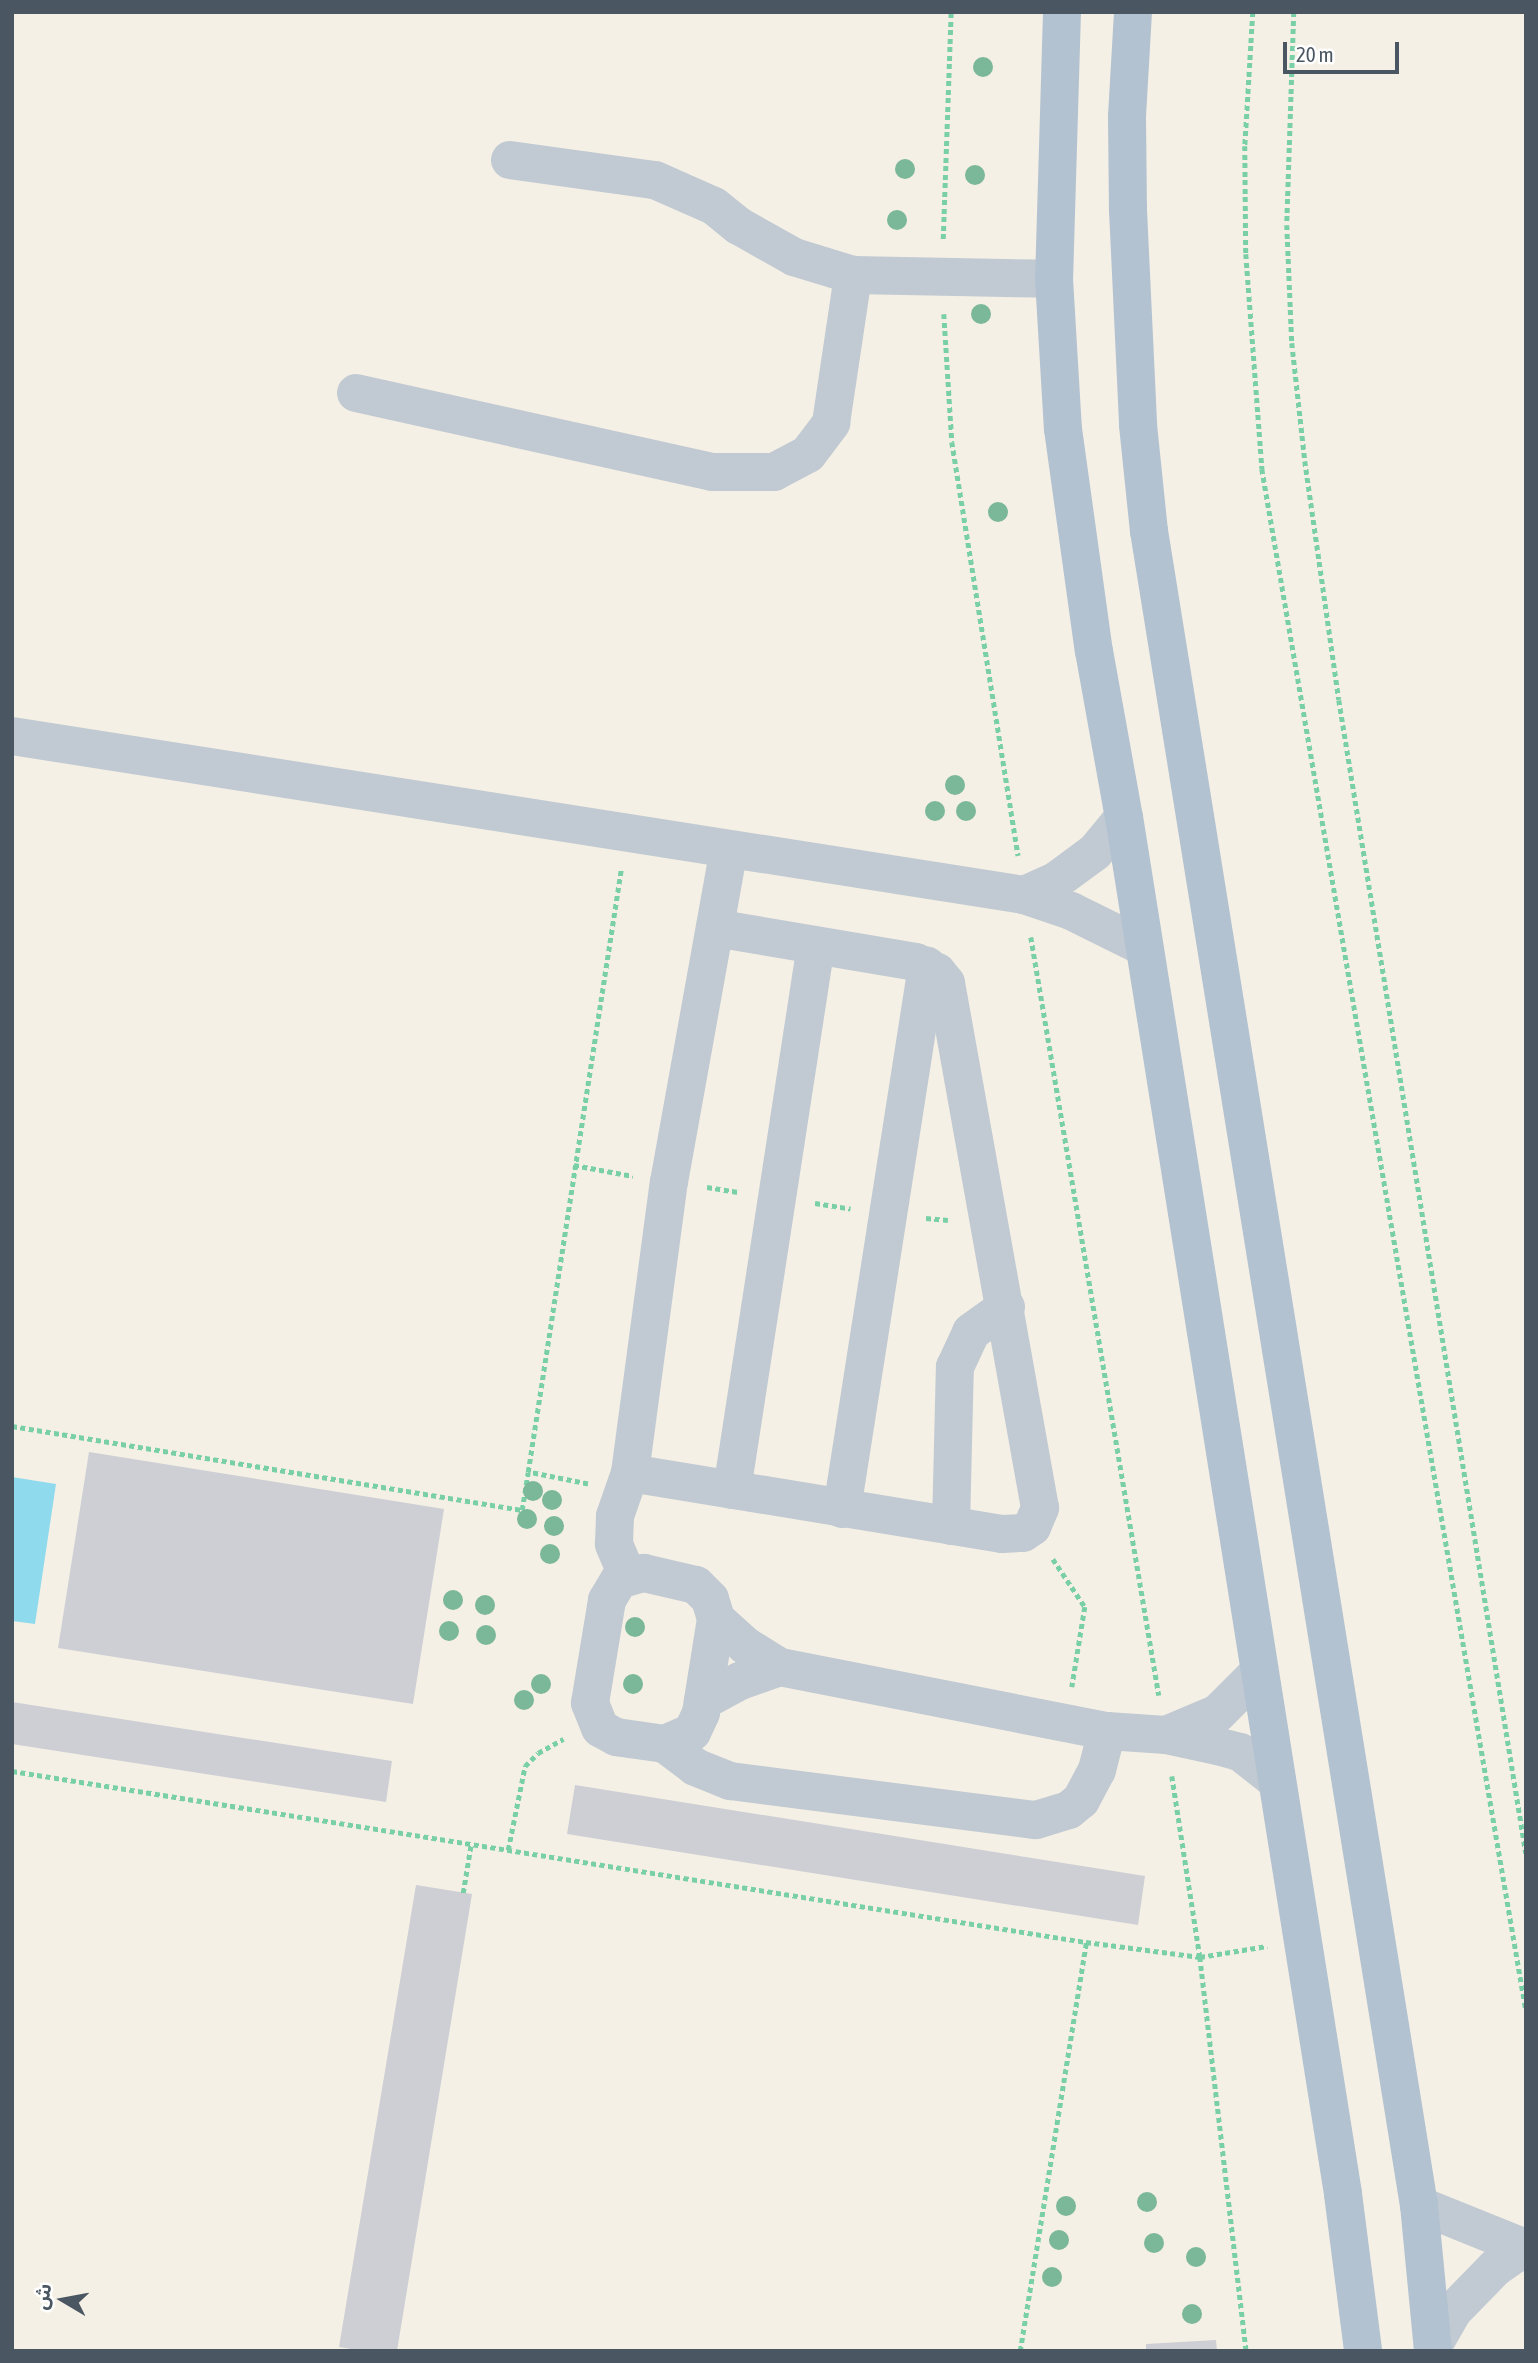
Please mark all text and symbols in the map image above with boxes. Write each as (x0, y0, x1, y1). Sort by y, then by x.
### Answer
scale bar (1286, 28, 1402, 72)
text: 20 m (1296, 42, 1334, 66)
north arrow (28, 2265, 98, 2335)
text: ش (29, 2282, 55, 2311)

